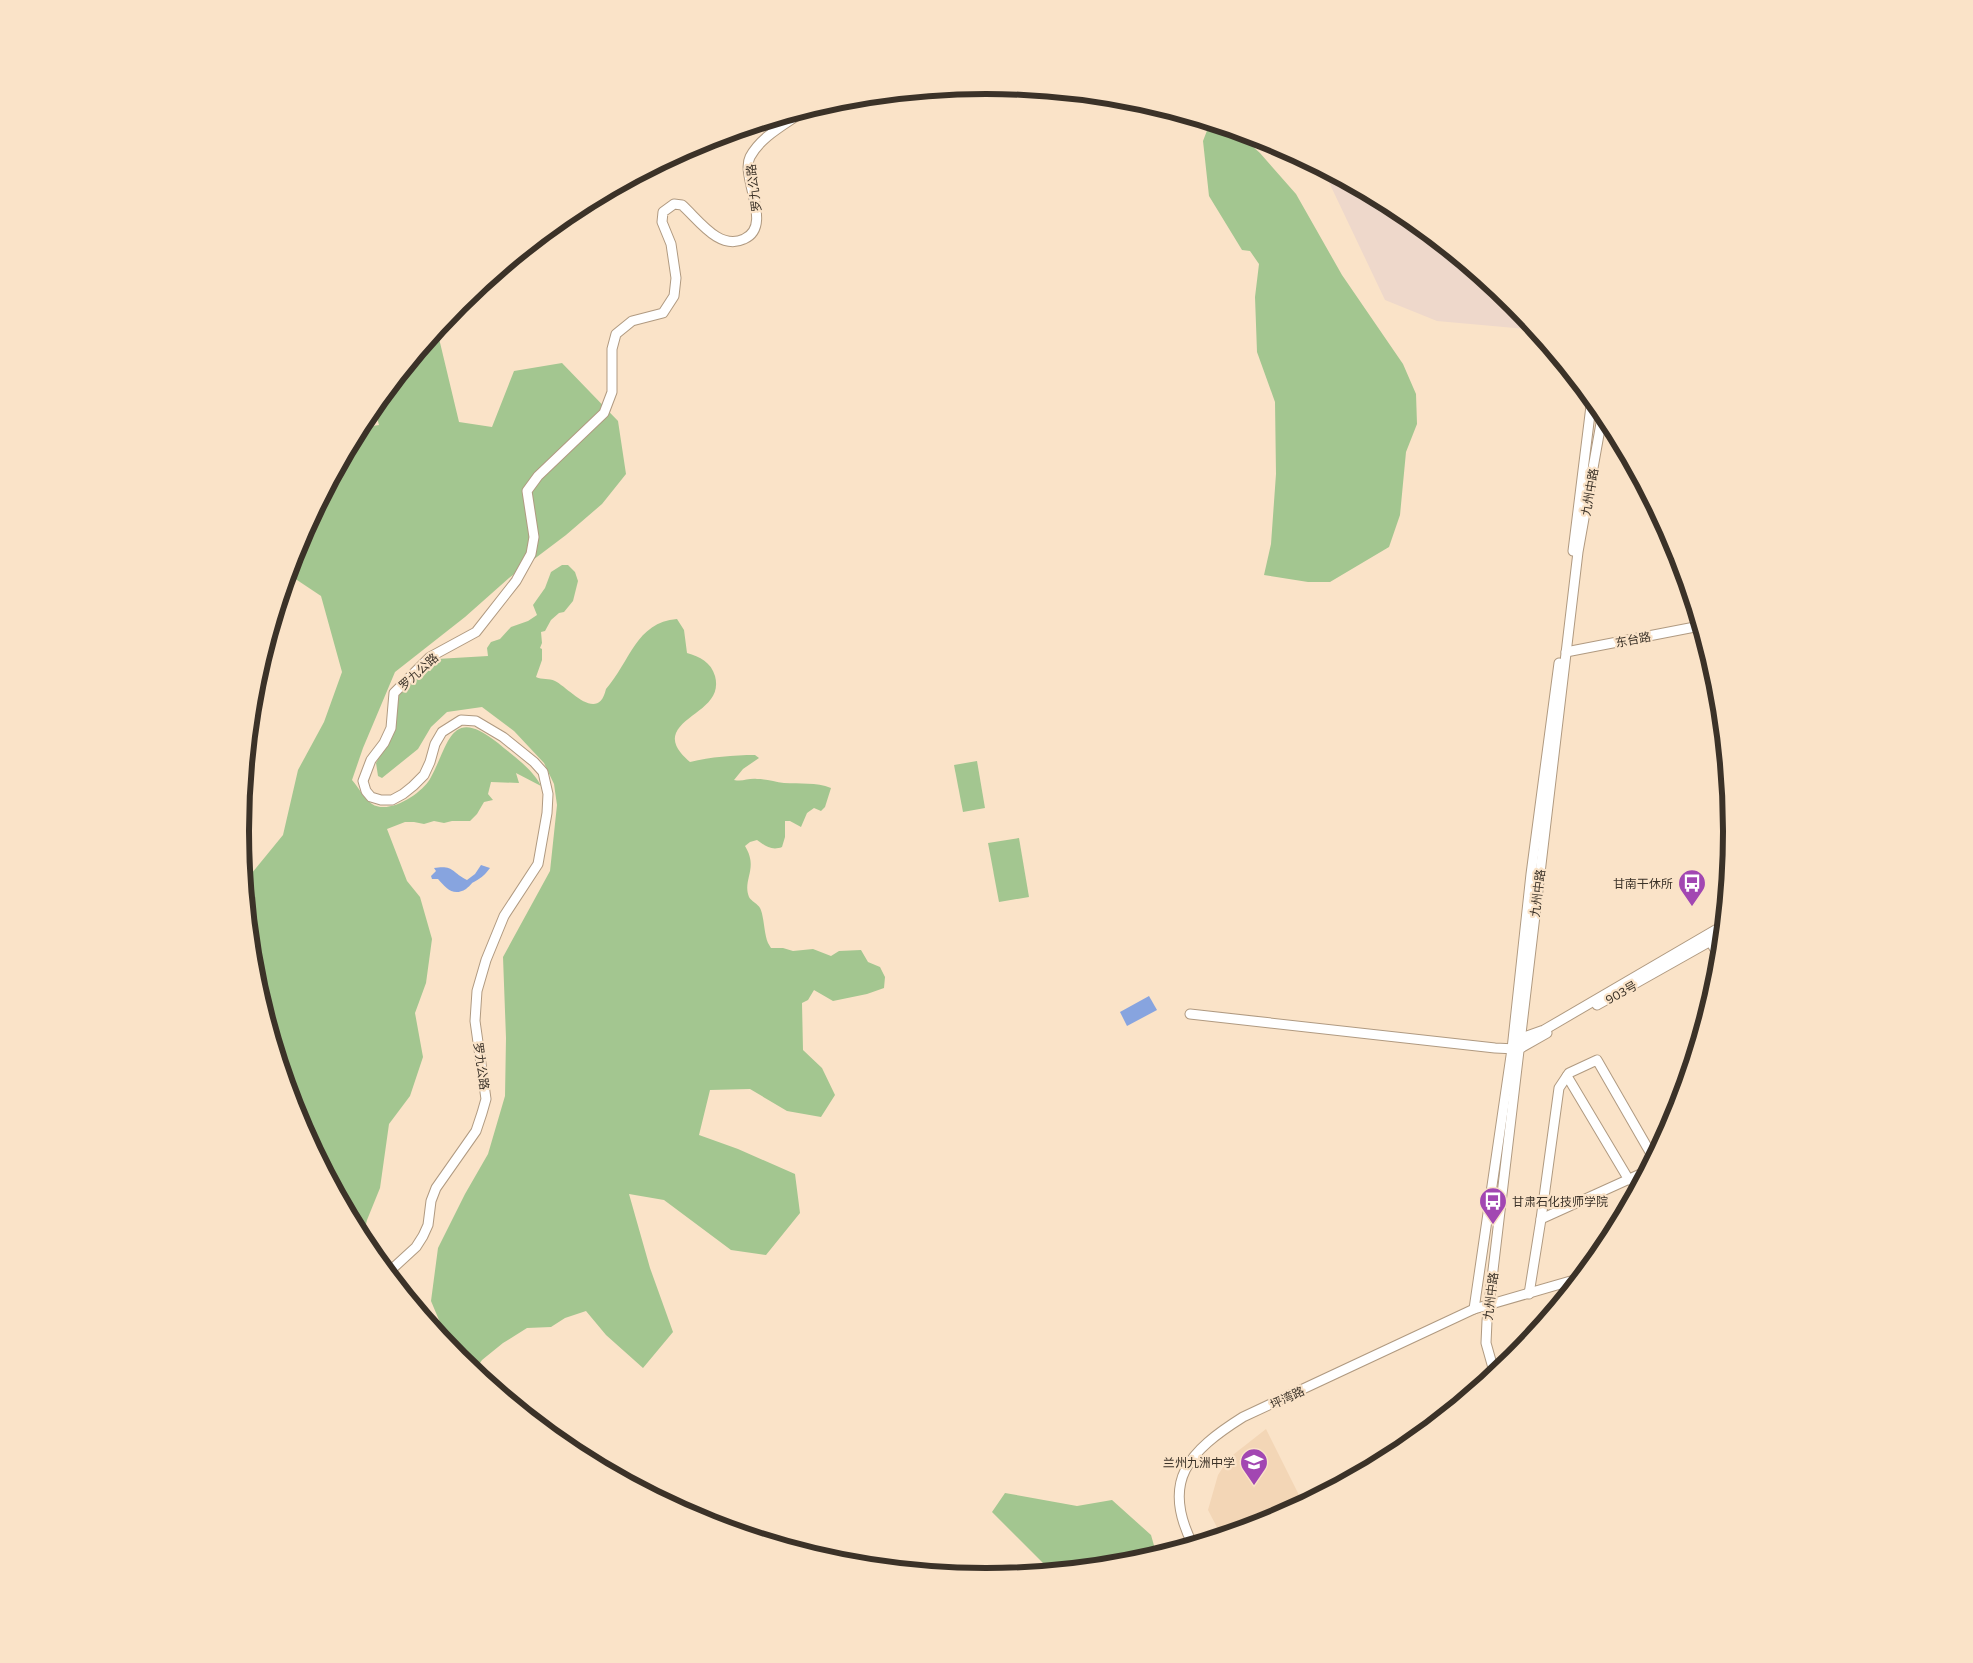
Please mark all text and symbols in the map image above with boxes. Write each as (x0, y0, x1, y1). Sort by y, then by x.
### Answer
street label: 罗九公路 (743, 163, 763, 213)
street label: 九州中路 (1578, 467, 1600, 517)
street label: 东台路 (1614, 629, 1652, 649)
street label: 罗九公路 (395, 650, 441, 692)
street label: 九州中路 (1527, 868, 1547, 918)
bus stop icon: 甘南干休所 (1677, 868, 1707, 907)
place label: 甘南干休所 (1613, 876, 1673, 890)
street label: 903号 (1603, 978, 1639, 1006)
street label: 罗九公路 (472, 1041, 492, 1091)
bus stop icon: 甘肃石化技师学院 (1478, 1186, 1508, 1225)
place label: 甘肃石化技师学院 (1512, 1194, 1608, 1208)
street label: 九州中路 (1480, 1271, 1500, 1321)
street label: 坪湾路 (1268, 1383, 1306, 1411)
school or university icon: 兰州九洲中学 (1239, 1447, 1269, 1486)
place label: 兰州九洲中学 (1163, 1455, 1235, 1469)

